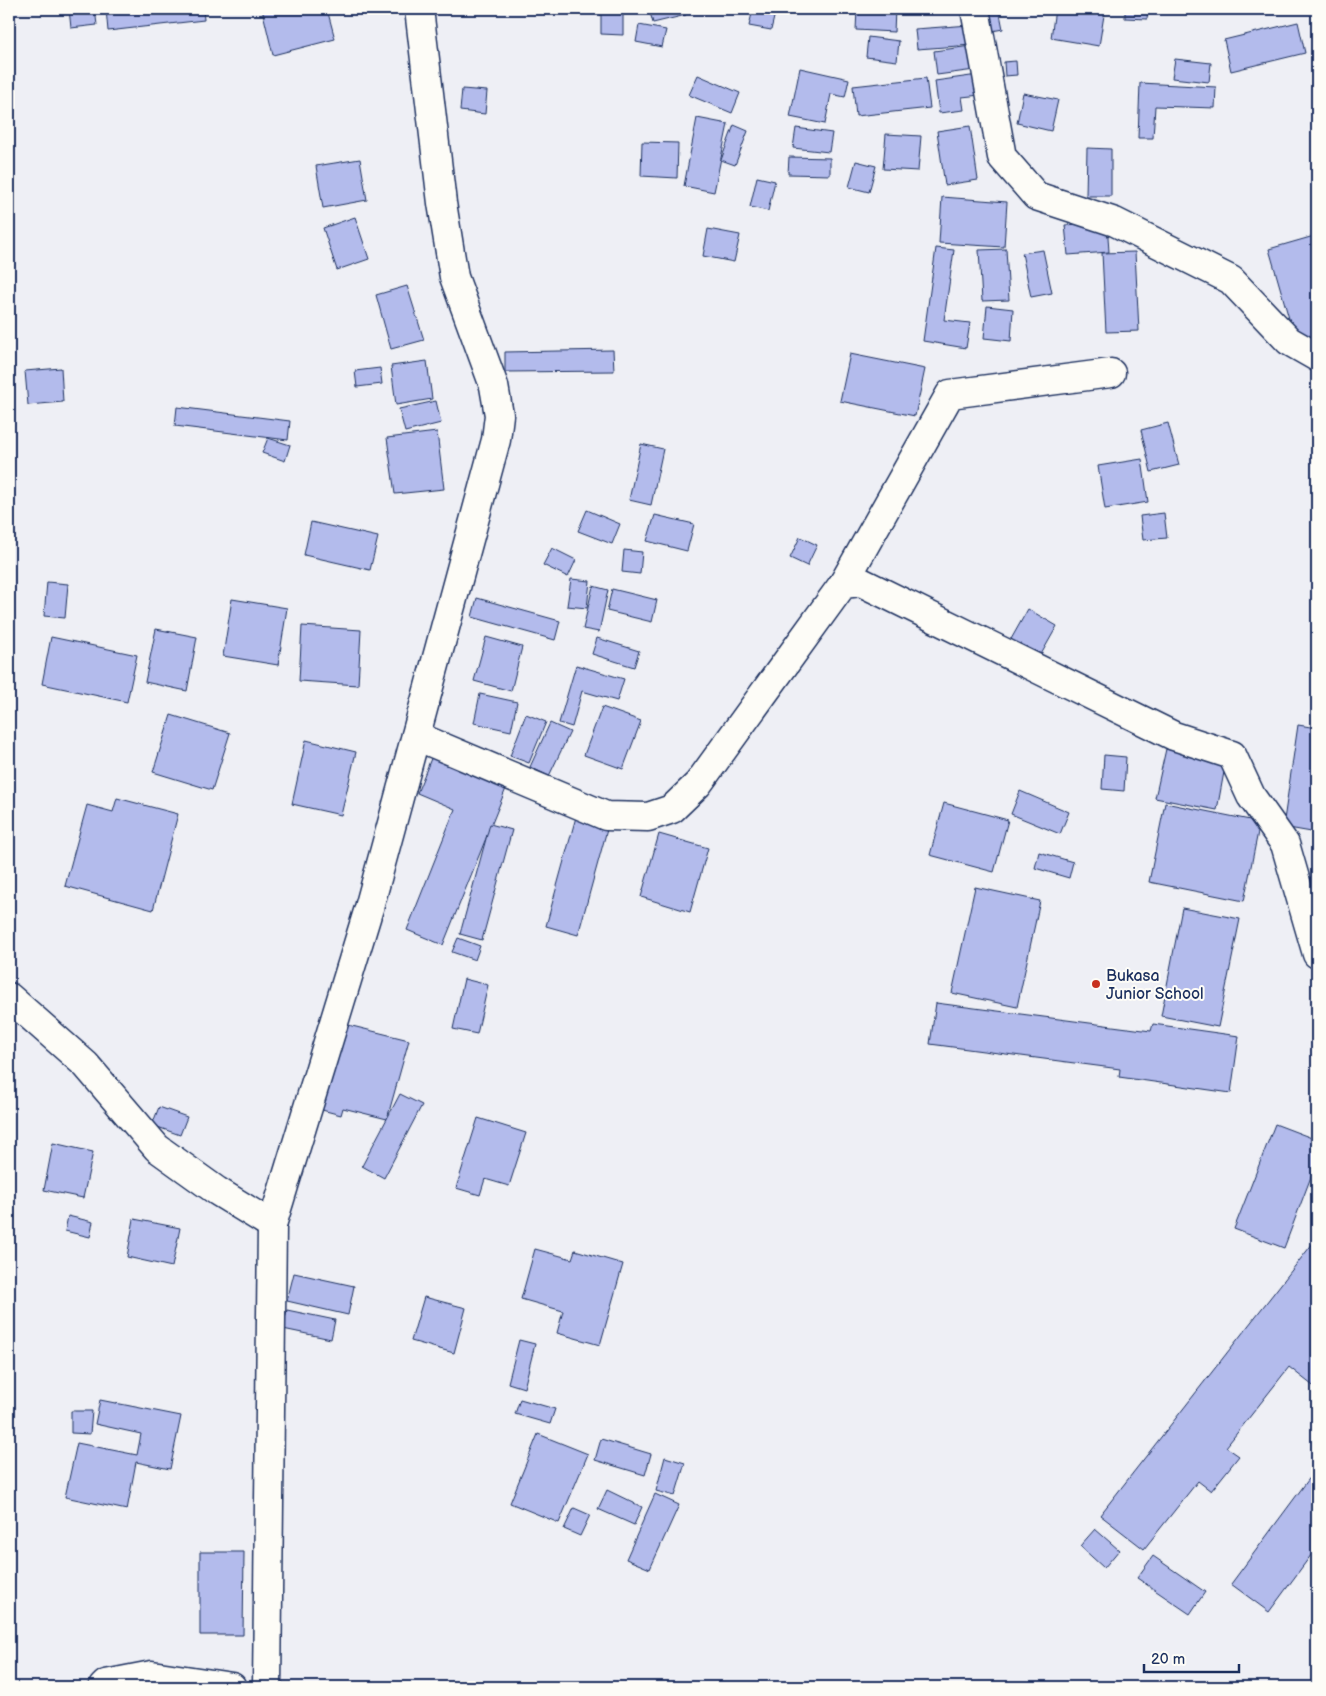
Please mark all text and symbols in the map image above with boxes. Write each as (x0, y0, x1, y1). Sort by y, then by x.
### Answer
place label: Bukasa Junior School (1106, 967, 1204, 1004)
marker: Bukasa Junior School (1090, 978, 1102, 990)
scale bar (1144, 1641, 1238, 1673)
text: 20 m (1151, 1650, 1185, 1669)

